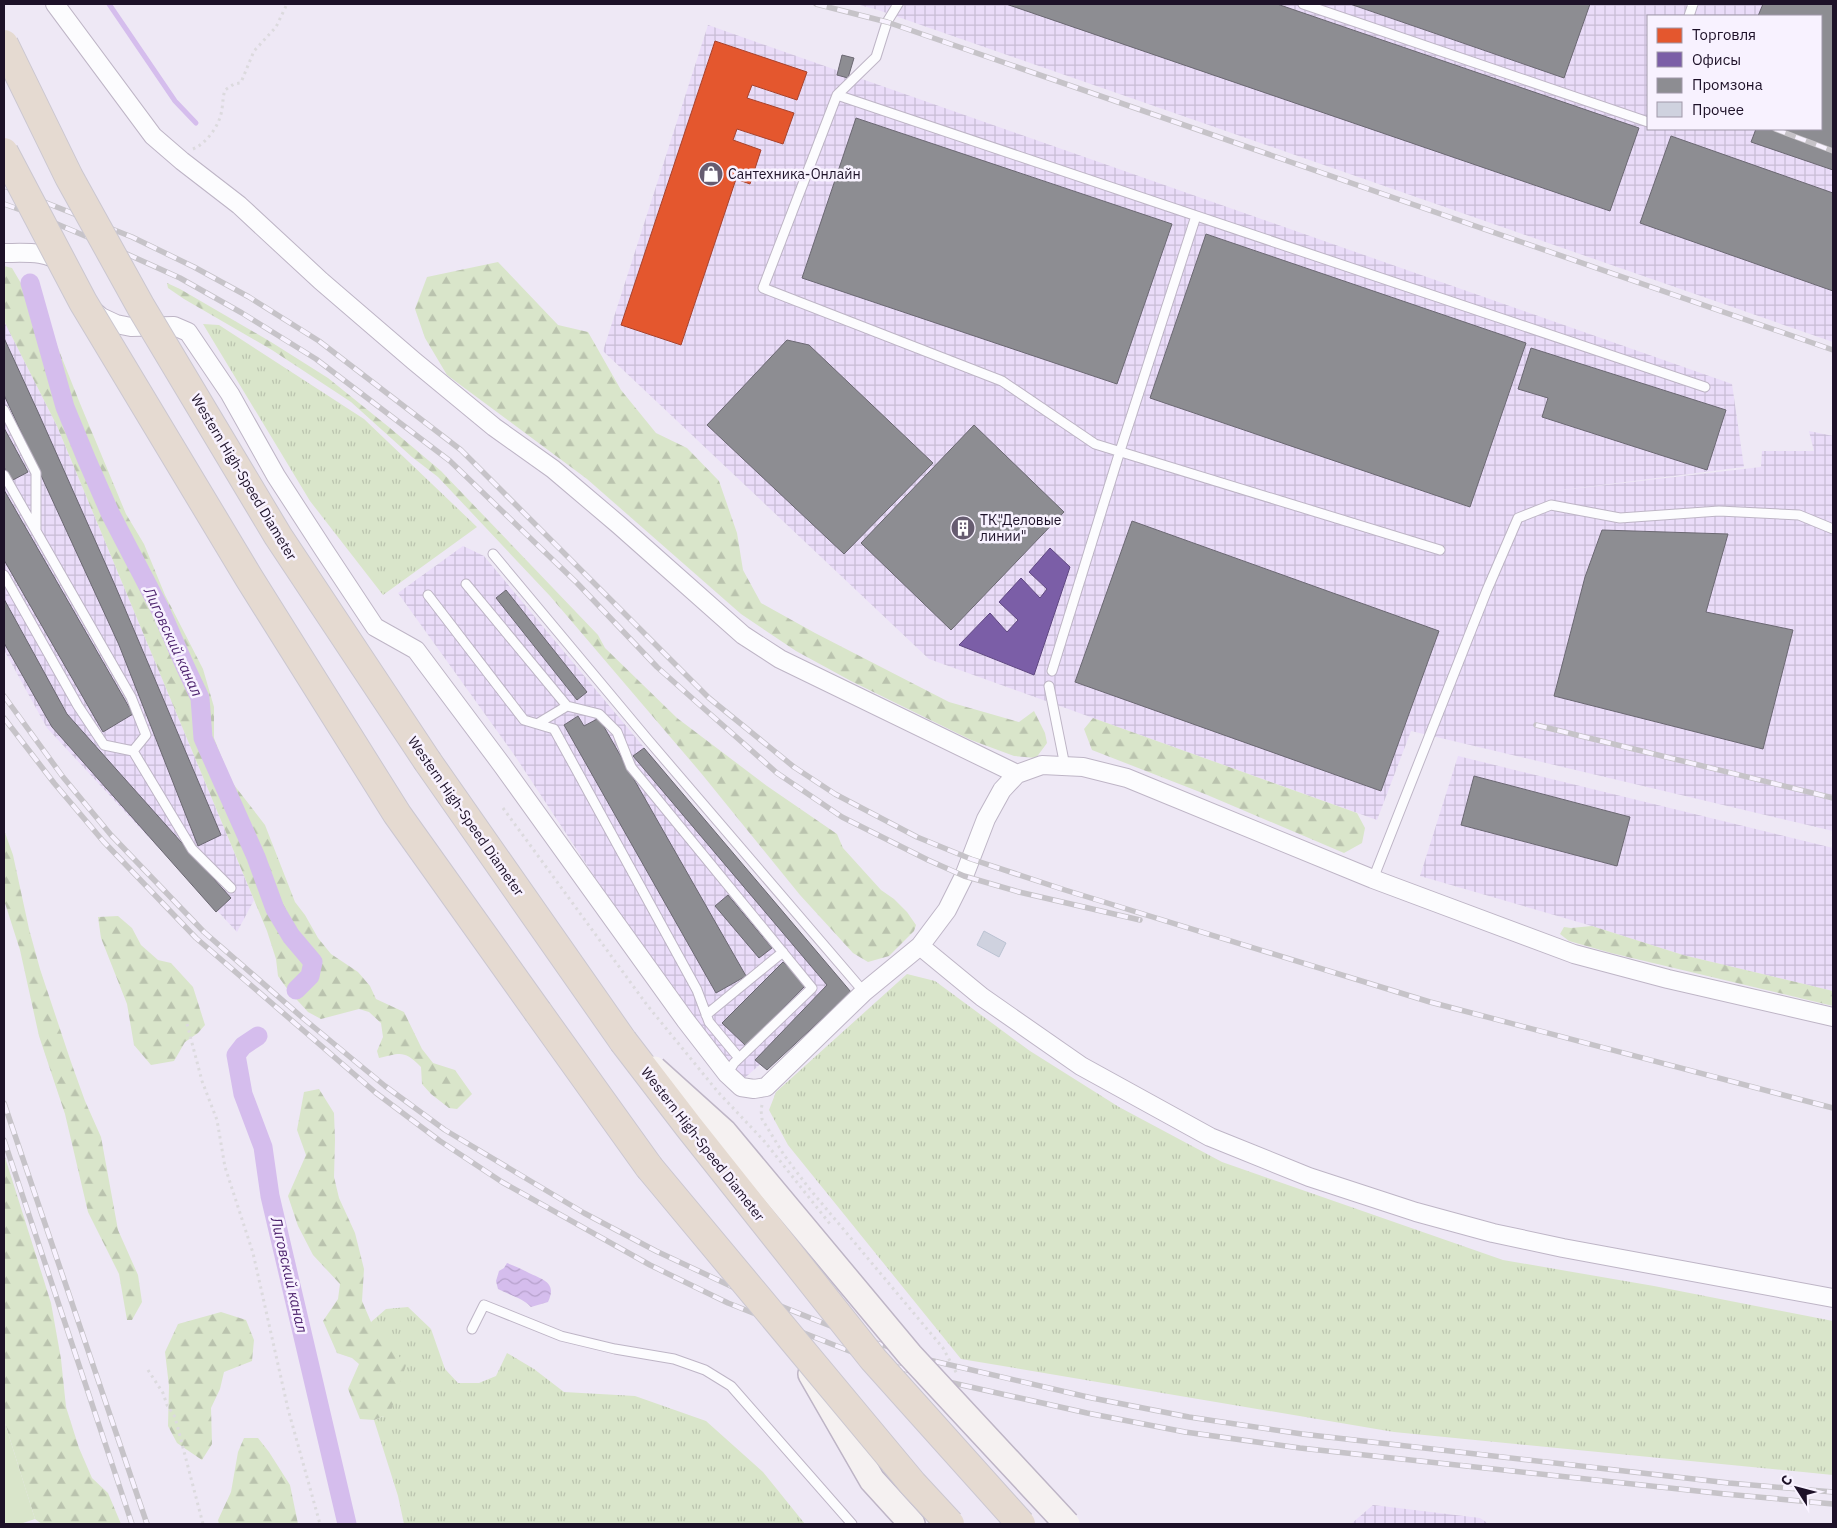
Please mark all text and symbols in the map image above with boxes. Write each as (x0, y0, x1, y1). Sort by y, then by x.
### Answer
legend (1647, 15, 1822, 130)
text: Торговля (1692, 25, 1756, 44)
text: Офисы (1692, 50, 1741, 69)
text: Промзона (1692, 75, 1763, 94)
text: Прочее (1692, 100, 1744, 119)
shop icon: Сантехника-Онлайн (698, 161, 724, 187)
place label: Сантехника-Онлайн (728, 165, 861, 183)
street label: Western High-Speed Diameter (187, 391, 301, 563)
place label: ТК"Деловые линии" (980, 511, 1062, 545)
building icon: ТК"Деловые линии" (950, 515, 976, 541)
water label: Лиговский канал (139, 583, 207, 699)
street label: Western High-Speed Diameter (404, 733, 528, 899)
street label: Western High-Speed Diameter (637, 1063, 769, 1225)
water label: Лиговский канал (267, 1214, 312, 1335)
north arrow (1772, 1463, 1822, 1513)
text: С (1777, 1471, 1796, 1489)

